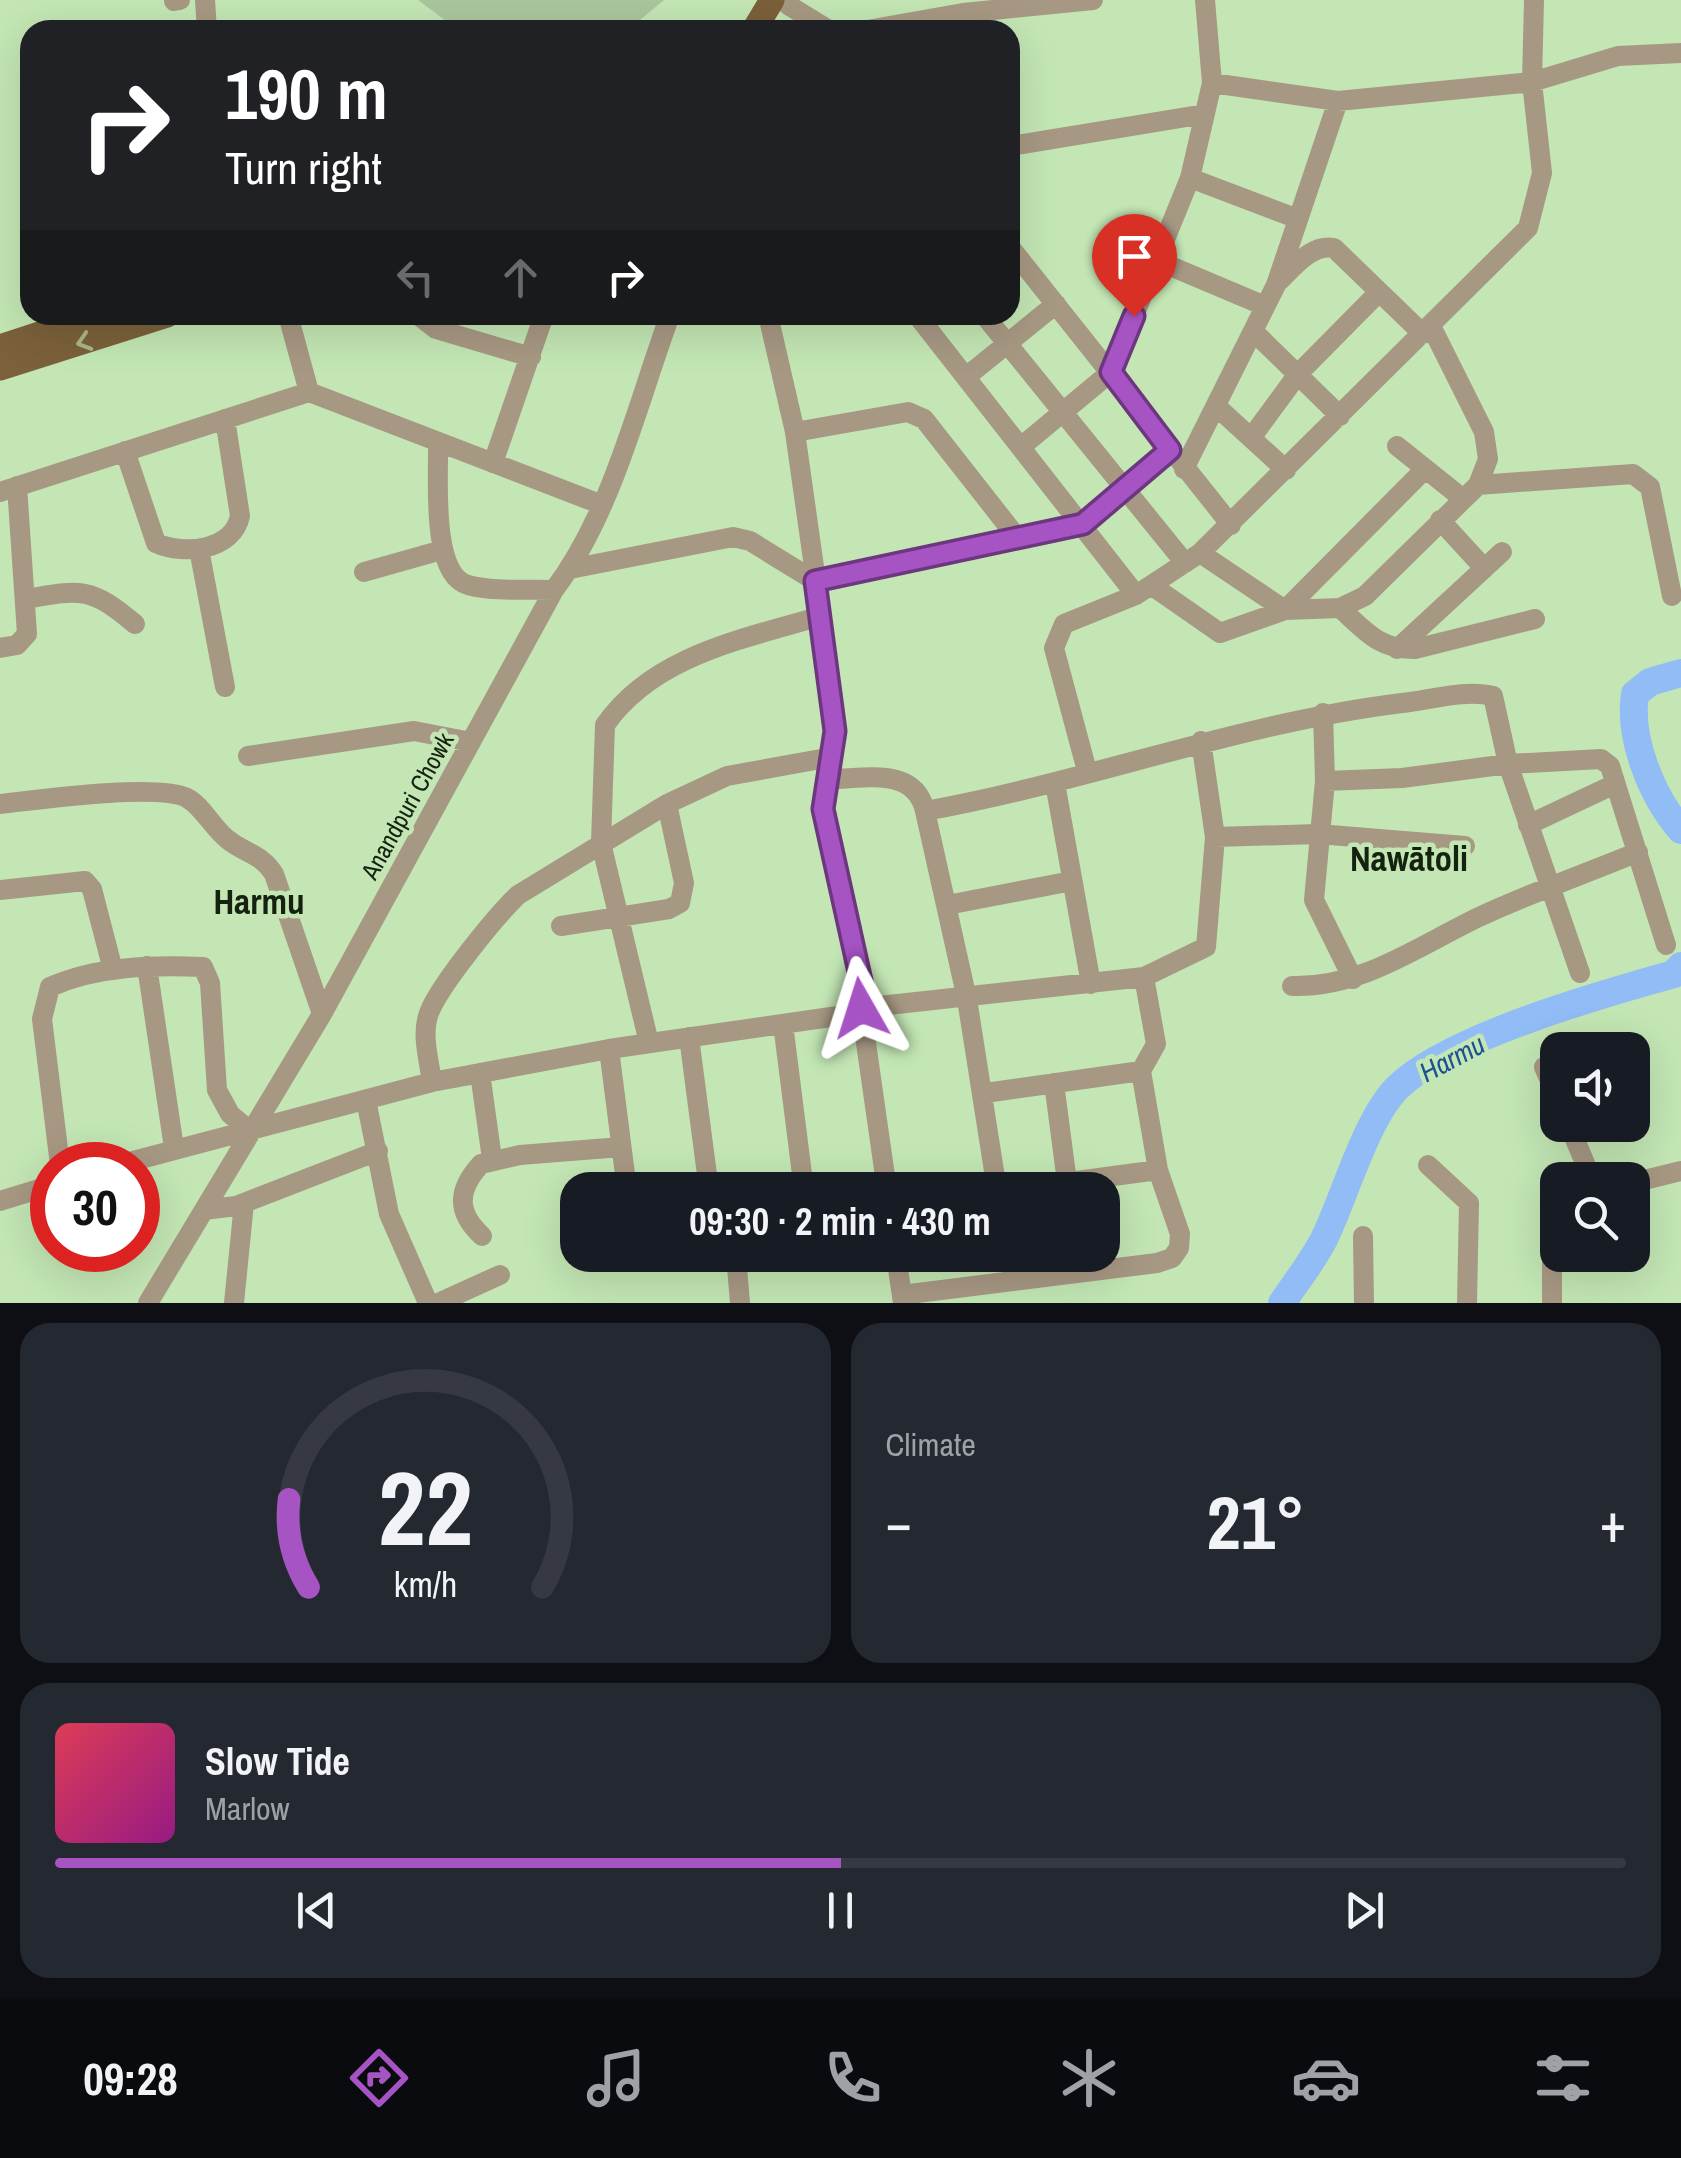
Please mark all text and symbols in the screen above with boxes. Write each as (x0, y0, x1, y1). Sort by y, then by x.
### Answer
text: 190 m (225, 47, 388, 141)
icon: right (60, 60, 190, 190)
text: Turn right (225, 137, 382, 198)
pin (1092, 214, 1177, 317)
icon: arrive (1107, 229, 1162, 284)
icon: left (388, 250, 443, 305)
icon: ahead (493, 250, 548, 305)
icon: right (598, 250, 653, 305)
one-way arrow (76, 330, 93, 351)
street label: Anandpuri Chowk (352, 726, 462, 886)
district label: Nawātoli (1350, 835, 1468, 882)
district label: Harmu (214, 878, 304, 925)
position arrow (809, 956, 913, 1060)
water label: Harmu (1413, 1025, 1492, 1091)
map controls (1540, 1032, 1650, 1272)
button: sound (1540, 1032, 1650, 1142)
speed limit sign: 30 (30, 1142, 160, 1272)
button: search (1540, 1162, 1650, 1272)
text: 09:30 · 2 min · 430 m (689, 1196, 991, 1247)
text: Climate (886, 1423, 976, 1466)
text: 22 (378, 1437, 473, 1577)
text: 21° (1207, 1471, 1305, 1572)
text: − (886, 1485, 912, 1559)
text: + (1600, 1485, 1626, 1559)
text: km/h (393, 1560, 457, 1608)
text: Slow Tide (205, 1736, 350, 1787)
text: Marlow (205, 1787, 290, 1830)
icon: previous (289, 1883, 344, 1938)
icon: pause (813, 1883, 868, 1938)
icon: next (1337, 1883, 1392, 1938)
icon: directions (344, 2043, 414, 2113)
icon: music (581, 2043, 651, 2113)
icon: phone (818, 2043, 888, 2113)
icon: climate (1054, 2043, 1124, 2113)
icon: car (1291, 2043, 1361, 2113)
icon: filters (1528, 2043, 1598, 2113)
text: 09:28 (83, 2048, 178, 2109)

